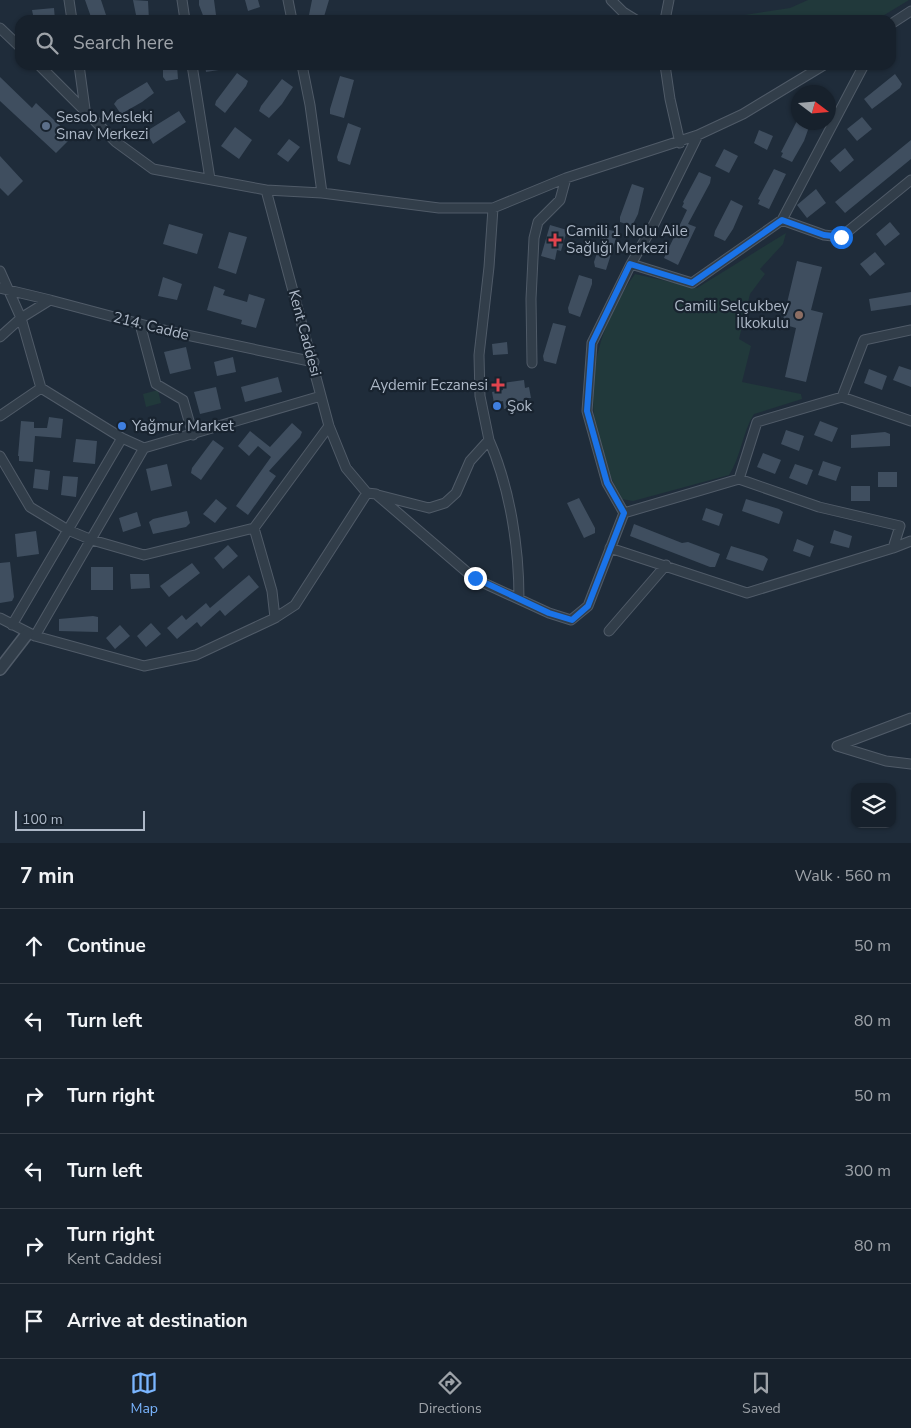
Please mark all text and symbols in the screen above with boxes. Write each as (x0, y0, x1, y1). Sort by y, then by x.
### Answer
search box (15, 15, 896, 70)
icon: search (33, 29, 61, 57)
text: Search here (73, 30, 174, 56)
north arrow (791, 85, 836, 130)
place label: Sesob Mesleki Sınav Merkezi (56, 107, 153, 144)
marker: Sesob Mesleki Sınav Merkezi (40, 120, 52, 132)
place label: Camili 1 Nolu Aile Sağlığı Merkezi (566, 221, 688, 258)
route start (830, 226, 853, 249)
marker: Camili 1 Nolu Aile Sağlığı Merkezi (548, 233, 562, 247)
street label: Kent Caddesi (284, 288, 326, 378)
place label: Camili Selçukbey İlkokulu (674, 296, 789, 333)
street label: 214. Cadde (111, 307, 191, 345)
marker: Camili Selçukbey İlkokulu (793, 309, 805, 321)
place label: Aydemir Eczanesi (370, 375, 488, 395)
marker: Aydemir Eczanesi (492, 379, 504, 391)
place label: Şok (507, 396, 533, 416)
marker: Şok (491, 400, 503, 412)
place label: Yağmur Market (131, 416, 234, 436)
marker: Yağmur Market (116, 420, 128, 432)
route end (464, 567, 487, 590)
map controls (851, 783, 896, 828)
button: layers (851, 783, 896, 828)
scale bar (15, 808, 145, 831)
text: 100 m (22, 810, 63, 829)
text: 7 min (20, 862, 74, 890)
text: Walk · 560 m (795, 865, 891, 887)
icon: ahead (20, 932, 48, 960)
text: Continue (67, 933, 146, 959)
text: 50 m (854, 935, 891, 957)
icon: left (20, 1007, 48, 1035)
text: Turn left (67, 1008, 142, 1034)
text: 80 m (854, 1010, 891, 1032)
icon: right (20, 1082, 48, 1110)
text: Turn right (67, 1083, 154, 1109)
text: 50 m (854, 1085, 891, 1107)
icon: left (20, 1157, 48, 1185)
text: Turn left (67, 1158, 142, 1184)
text: 300 m (844, 1160, 891, 1182)
text: Turn right (67, 1222, 154, 1248)
icon: right (20, 1232, 48, 1260)
text: 80 m (854, 1235, 891, 1257)
text: Kent Caddesi (67, 1248, 162, 1270)
icon: arrive (20, 1307, 48, 1335)
text: Arrive at destination (67, 1308, 248, 1334)
tab: Map (130, 1369, 158, 1418)
tab: Directions (419, 1369, 482, 1418)
tab: Saved (742, 1369, 781, 1418)

